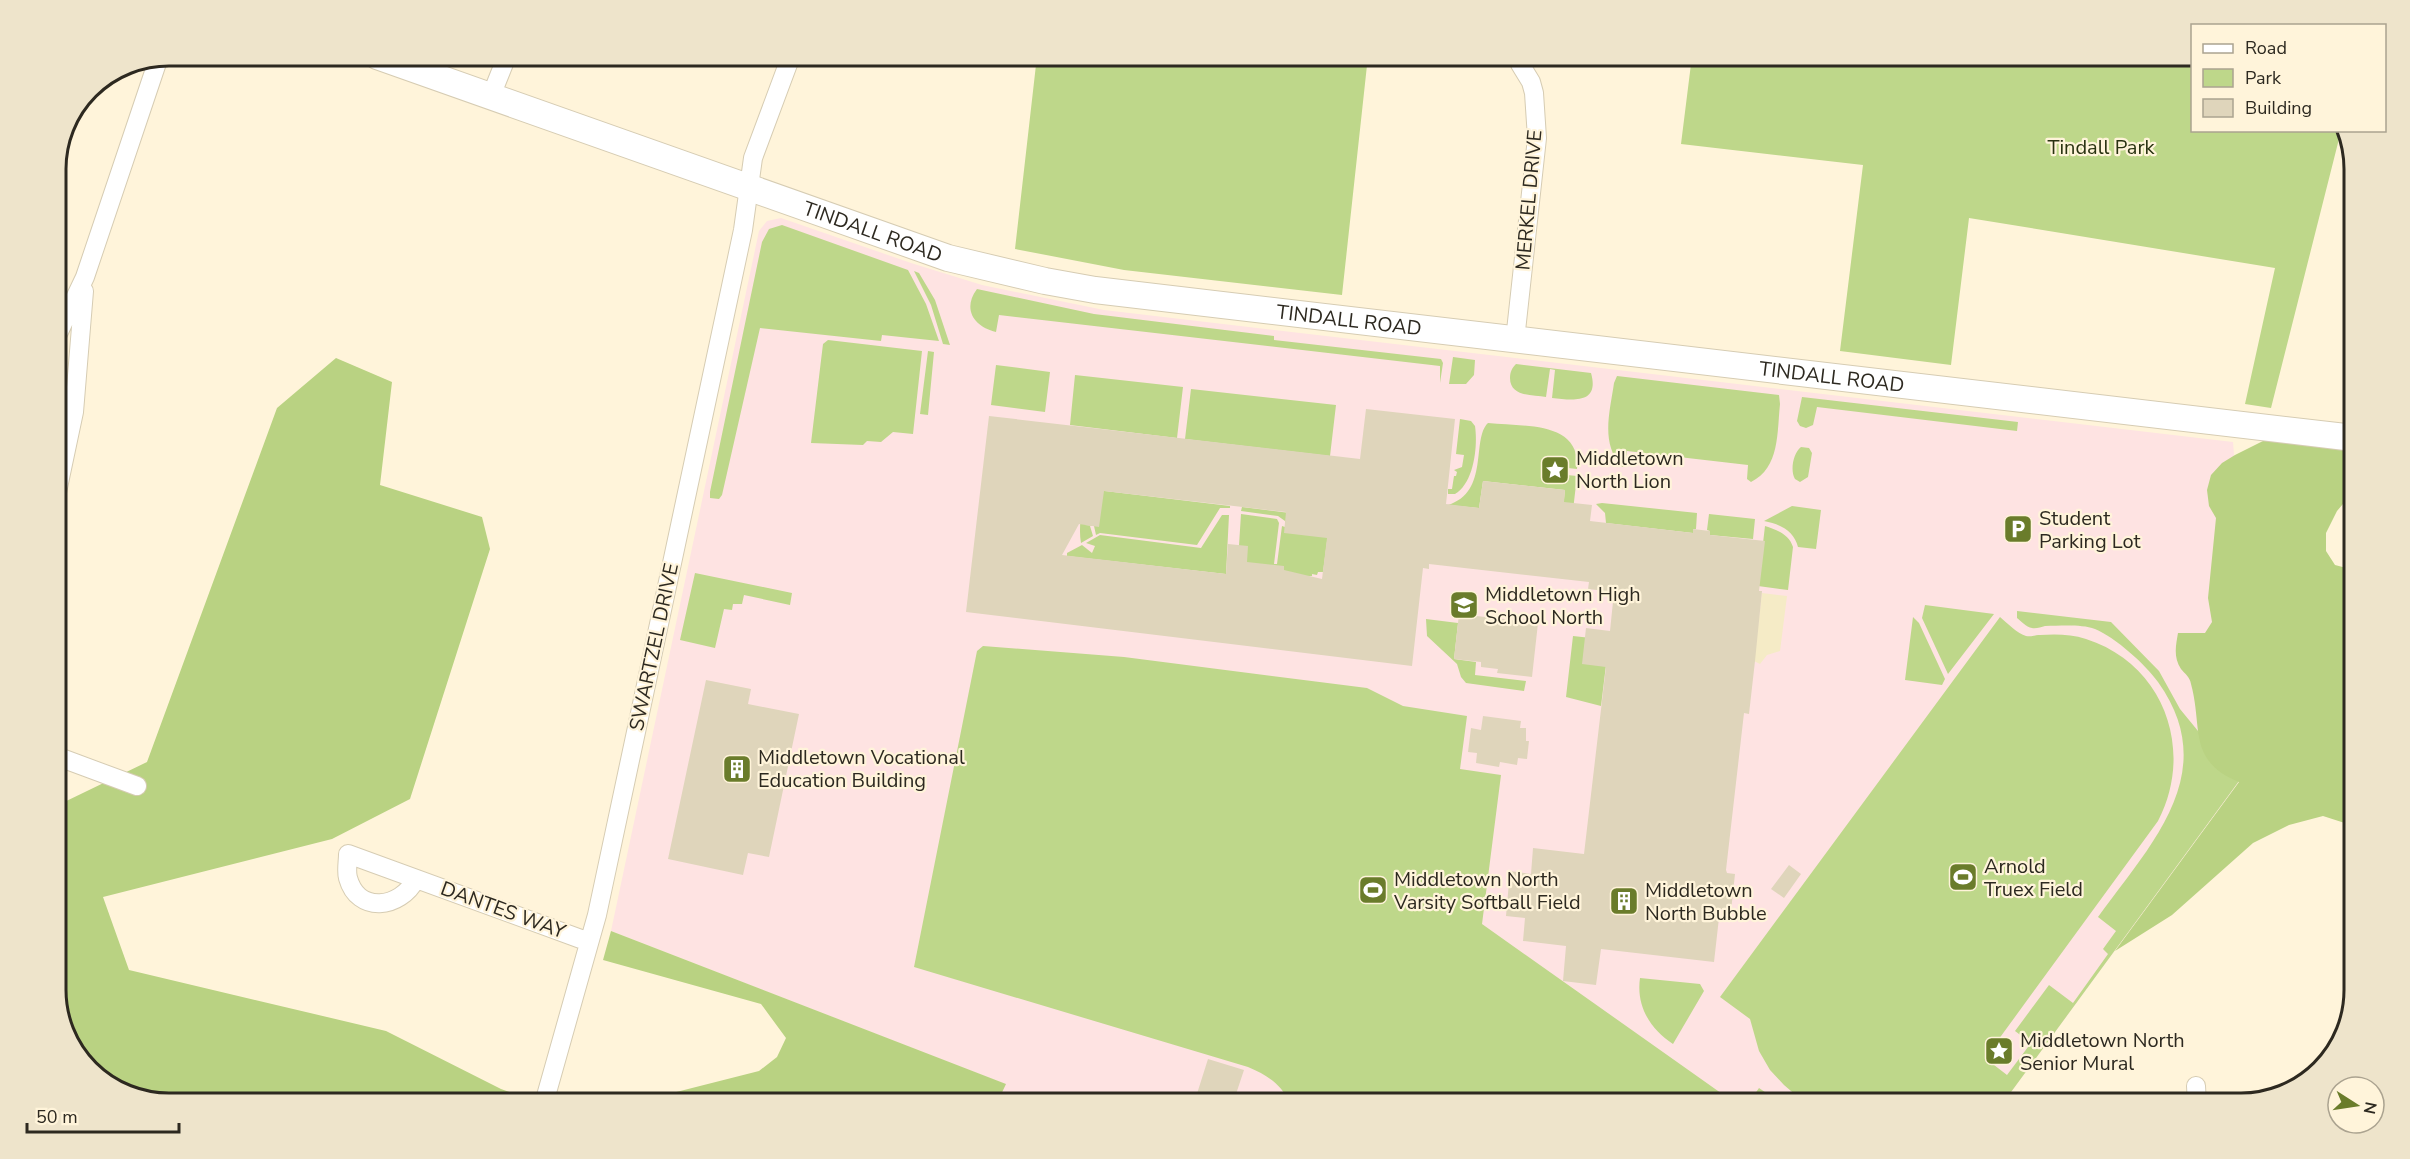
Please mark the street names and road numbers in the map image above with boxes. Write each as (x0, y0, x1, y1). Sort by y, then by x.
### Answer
street label: MERKEL DRIVE (1509, 129, 1549, 271)
street label: TINDALL ROAD (800, 194, 946, 268)
street label: TINDALL ROAD (1275, 298, 1423, 342)
street label: TINDALL ROAD (1758, 355, 1906, 399)
street label: SWARTZEL DRIVE (623, 561, 685, 733)
street label: DANTES WAY (437, 875, 570, 945)

